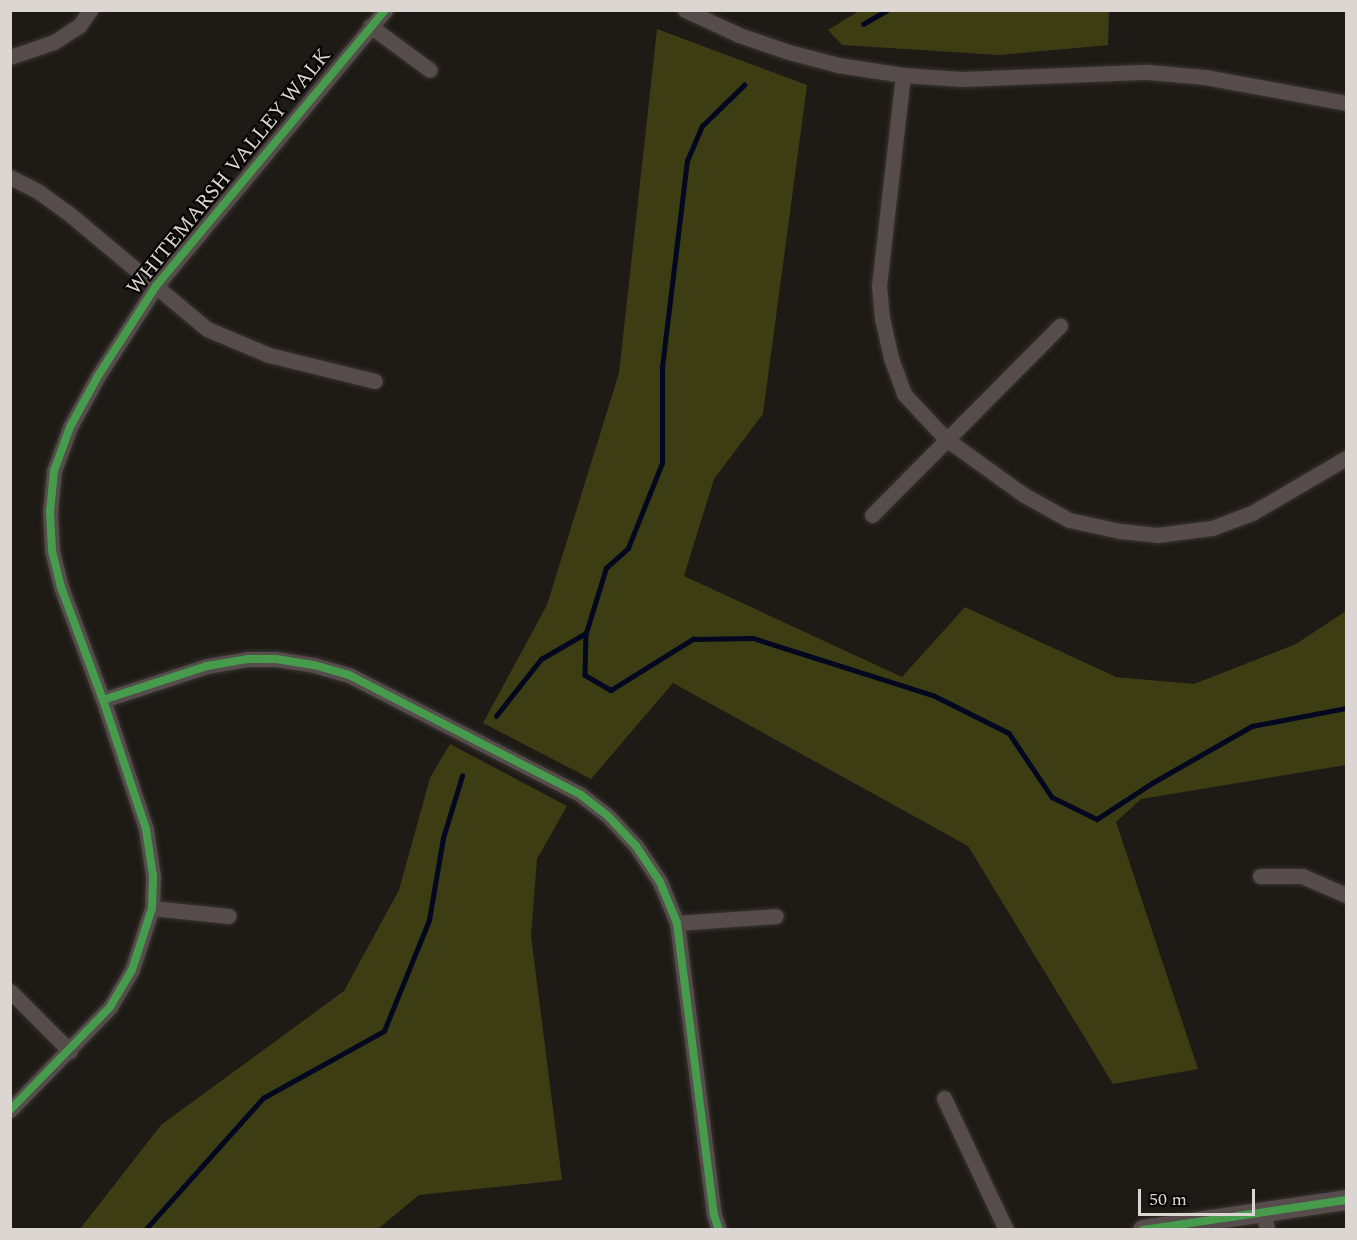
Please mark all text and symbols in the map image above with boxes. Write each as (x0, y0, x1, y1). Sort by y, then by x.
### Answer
street label: WHITEMARSH VALLEY WALK (122, 44, 336, 300)
scale bar (1141, 1177, 1258, 1215)
text: 50 m (1149, 1186, 1187, 1213)

